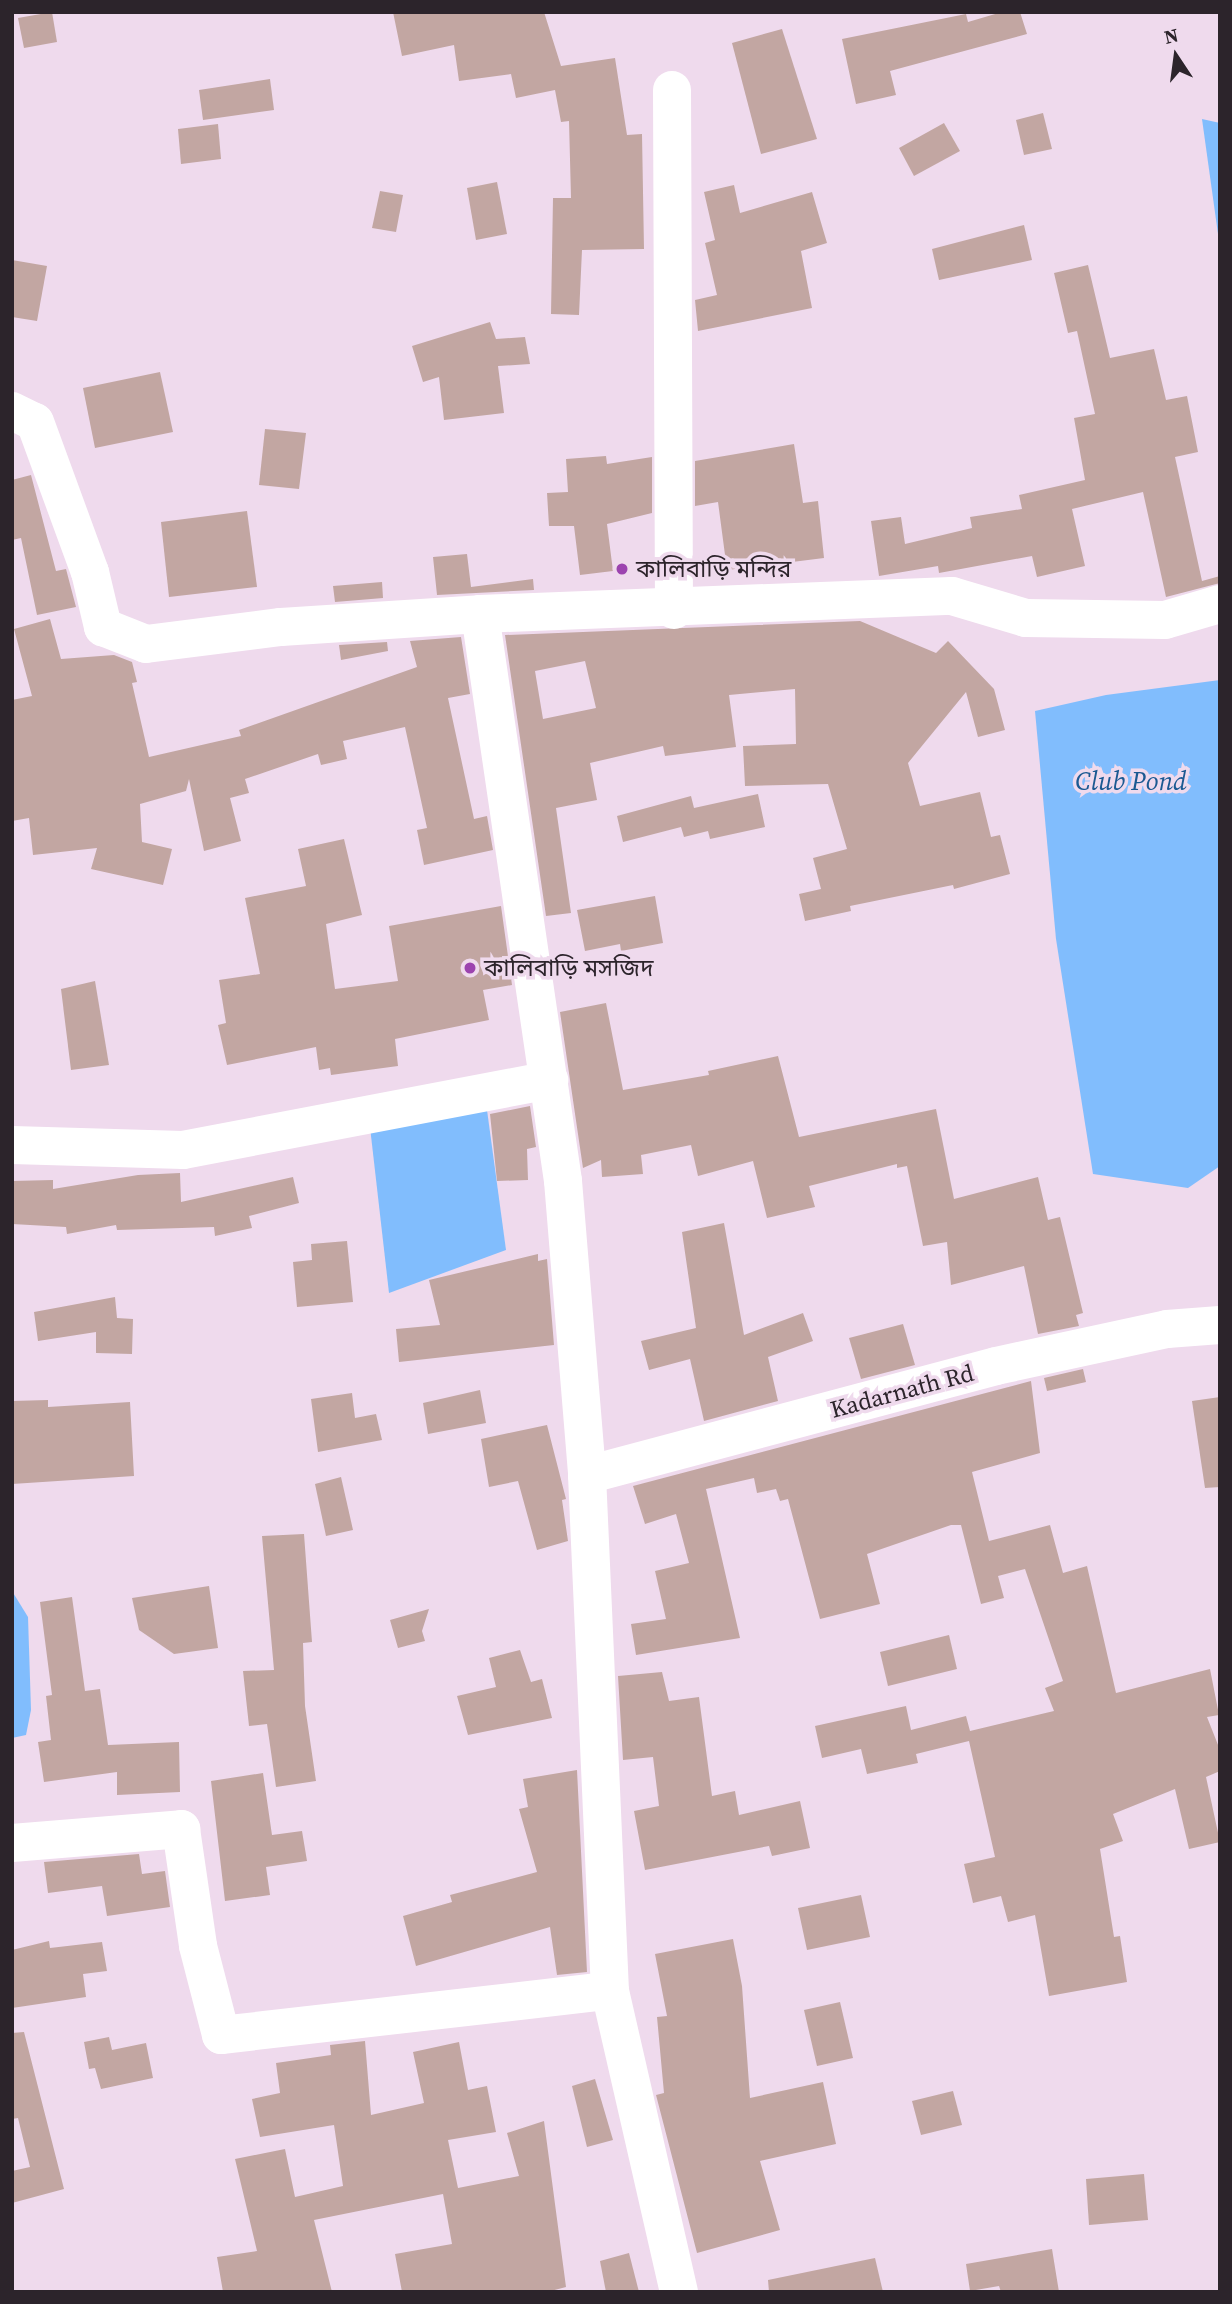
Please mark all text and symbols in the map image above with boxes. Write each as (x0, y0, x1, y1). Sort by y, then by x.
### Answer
north arrow (1141, 21, 1211, 91)
text: N (1162, 21, 1181, 50)
place label: কালিবাড়ি মন্দির (636, 555, 791, 583)
marker: কালিবাড়ি মন্দির (614, 561, 630, 577)
water label: Club Pond (1075, 766, 1187, 798)
place label: কালিবাড়ি মসজিদ (484, 954, 653, 982)
marker: কালিবাড়ি মসজিদ (462, 960, 478, 976)
street label: Kadarnath Rd (827, 1358, 977, 1424)

